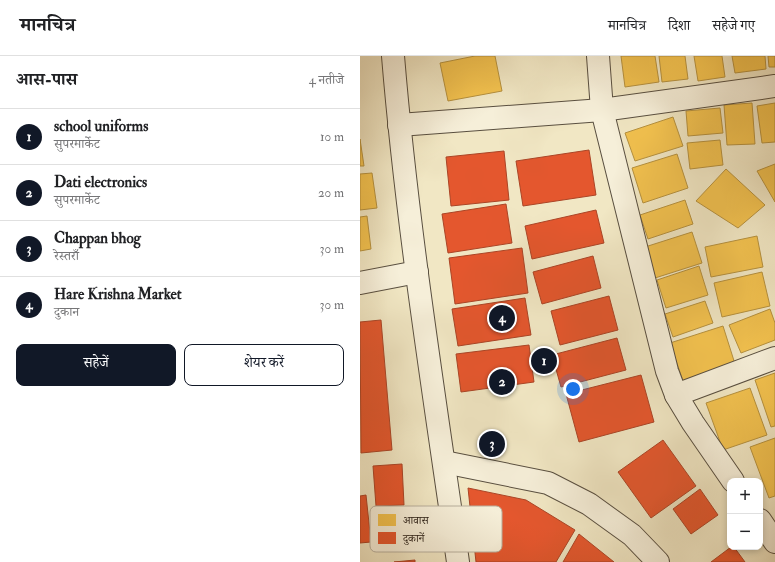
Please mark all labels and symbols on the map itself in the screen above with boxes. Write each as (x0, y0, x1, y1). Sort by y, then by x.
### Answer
pin: 4 (489, 303, 515, 333)
pin: 1 (531, 346, 557, 376)
pin: 2 (489, 367, 515, 397)
your location (563, 379, 583, 399)
pin: 3 (479, 429, 505, 459)
legend (370, 506, 502, 552)
text: आवास (403, 514, 429, 527)
text: दुकानें (402, 532, 426, 545)

